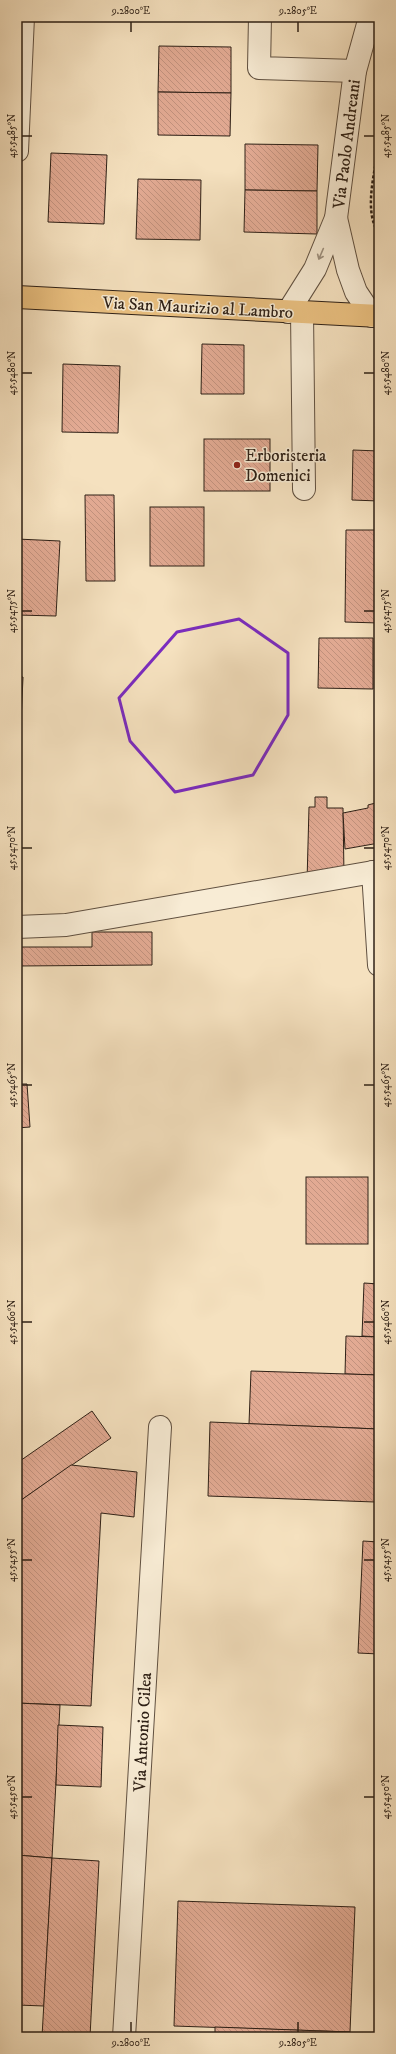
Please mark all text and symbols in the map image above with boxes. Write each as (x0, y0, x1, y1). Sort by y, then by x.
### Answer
text: 9.2800°E (111, 5, 150, 17)
text: 9.2805°E (278, 5, 317, 17)
street label: Via Paolo Andreani (328, 78, 366, 211)
text: 45.5485°N (6, 114, 18, 158)
text: 45.5485°N (380, 114, 392, 158)
one-way arrow (317, 248, 325, 260)
street label: Via San Maurizio al Lambro (101, 292, 294, 324)
text: 45.5480°N (6, 351, 18, 395)
text: 45.5480°N (380, 351, 392, 395)
place label: Erboristeria Domenici (245, 445, 327, 487)
marker: Erboristeria Domenici (232, 460, 242, 470)
text: 45.5475°N (6, 589, 18, 633)
text: 45.5475°N (380, 589, 392, 633)
text: 45.5470°N (6, 826, 18, 870)
text: 45.5470°N (380, 826, 392, 870)
text: 45.5465°N (6, 1063, 18, 1107)
text: 45.5465°N (380, 1063, 392, 1107)
text: 45.5460°N (6, 1300, 18, 1344)
text: 45.5460°N (380, 1300, 392, 1344)
text: 45.5455°N (6, 1538, 18, 1582)
text: 45.5455°N (380, 1538, 392, 1582)
street label: Via Antonio Cilea (129, 1671, 157, 1793)
text: 45.5450°N (6, 1775, 18, 1819)
text: 45.5450°N (380, 1775, 392, 1819)
text: 9.2800°E (111, 2037, 150, 2049)
text: 9.2805°E (278, 2037, 317, 2049)

